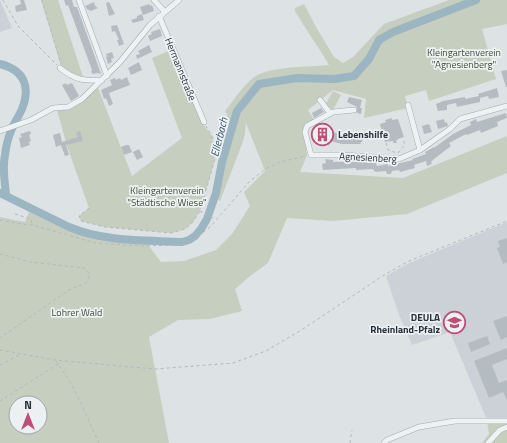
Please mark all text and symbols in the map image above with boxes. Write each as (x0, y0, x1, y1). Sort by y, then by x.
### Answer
street label: Hermannstraße (161, 35, 200, 103)
park label: Kleingartenverein "Agnesienberg" (427, 45, 501, 72)
water label: Ellerbach (206, 115, 232, 158)
building icon: Lebenshilfe (310, 121, 336, 147)
place label: Lebenshilfe (338, 127, 388, 142)
street label: Agnesienberg (339, 149, 397, 166)
park label: Kleingartenverein "Städtische Wiese" (127, 183, 207, 210)
park label: Lohrer Wald (52, 305, 102, 320)
place label: DEULA Rheinland-Pfalz (370, 310, 440, 337)
school or university icon: DEULA Rheinland-Pfalz (442, 310, 468, 336)
north arrow (8, 395, 48, 435)
text: N (24, 397, 32, 413)

